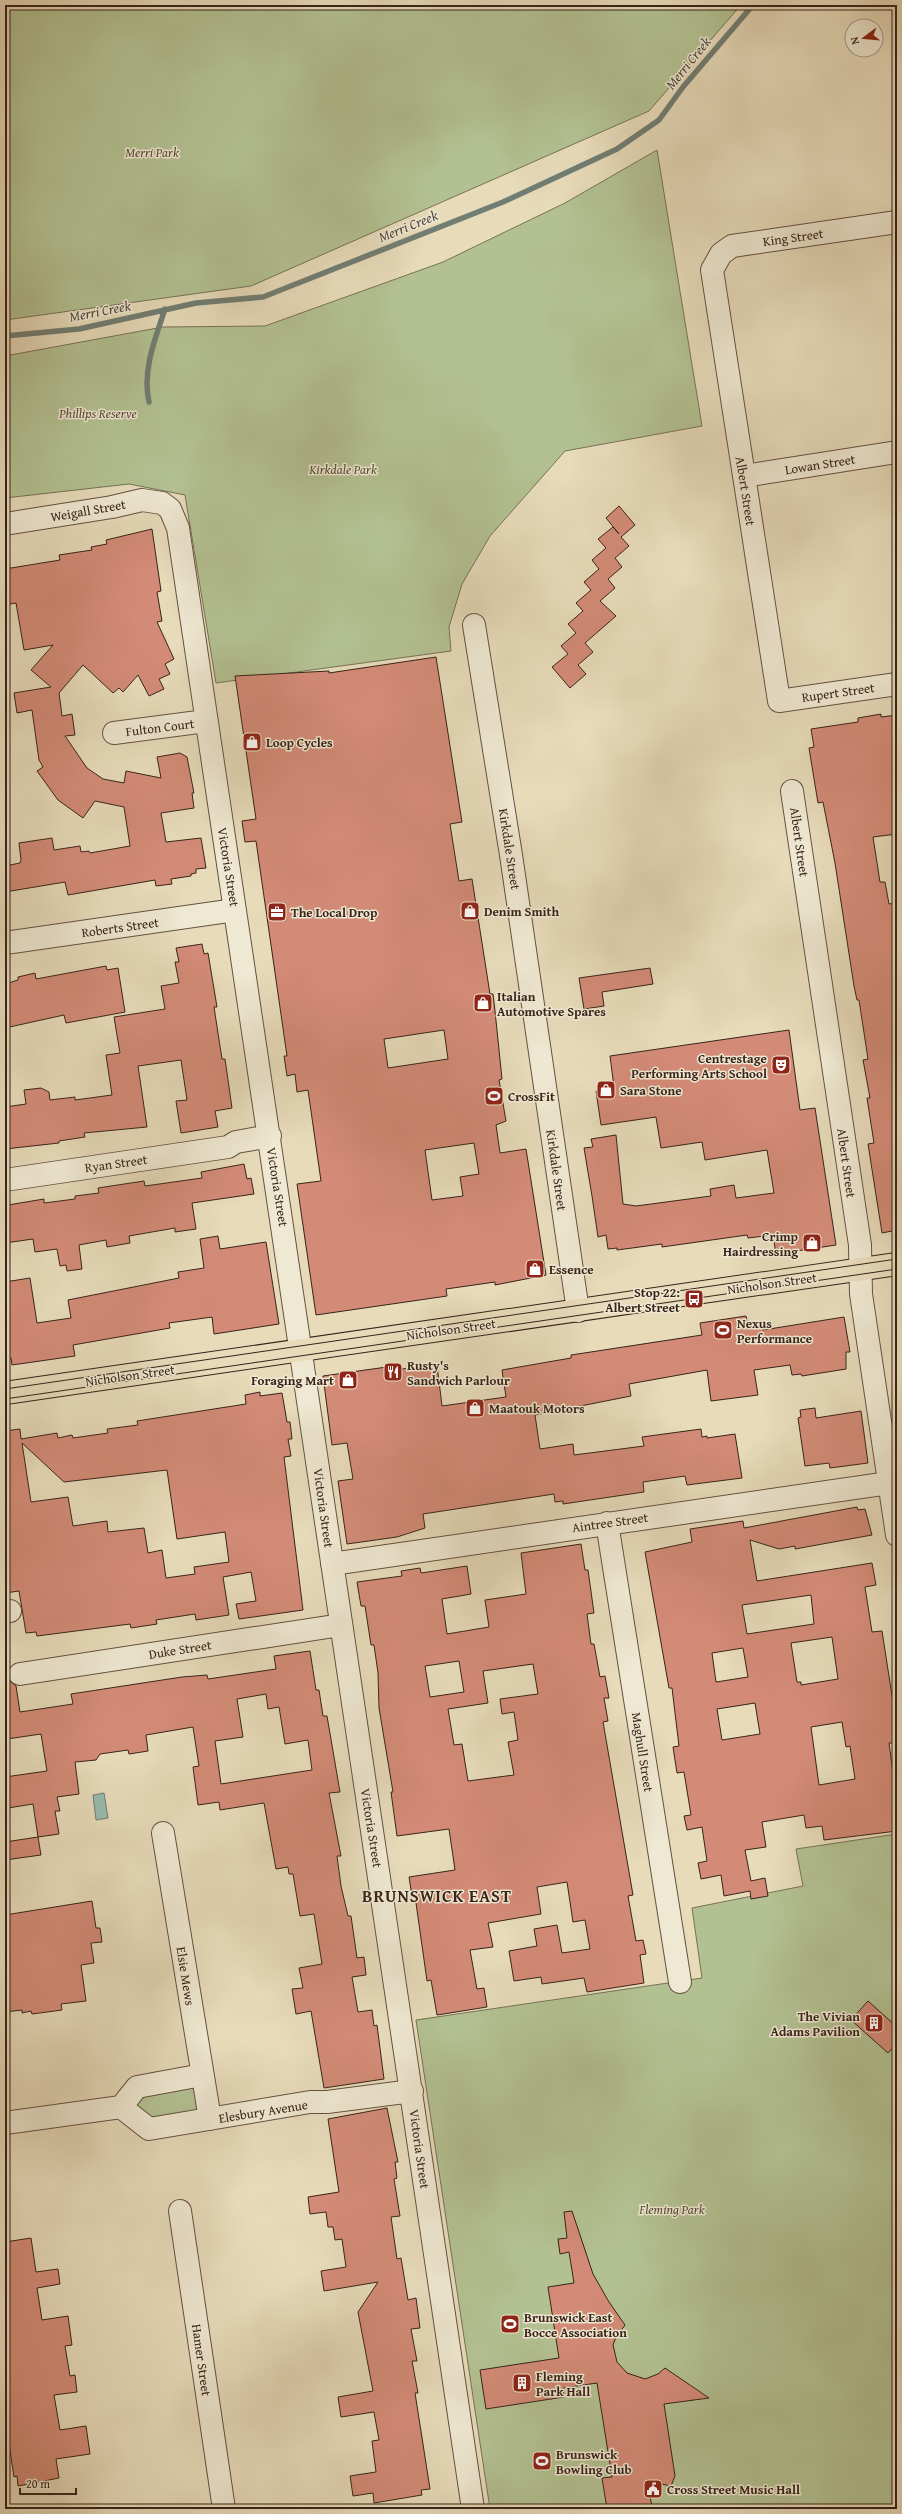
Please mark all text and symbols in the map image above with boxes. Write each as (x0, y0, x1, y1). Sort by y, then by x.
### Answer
north arrow (844, 18, 884, 58)
water label: Merri Creek (661, 32, 716, 94)
text: N (846, 34, 863, 46)
park label: Merri Park (125, 143, 179, 162)
water label: Merri Creek (375, 205, 441, 247)
street label: King Street (762, 224, 825, 251)
water label: Merri Creek (67, 295, 133, 327)
park label: Phillips Reserve (58, 404, 137, 423)
street label: Lowan Street (784, 449, 857, 479)
street label: Albert Street (731, 455, 760, 528)
park label: Kirkdale Park (308, 460, 377, 479)
street label: Weigall Street (49, 494, 128, 526)
street label: Rupert Street (800, 678, 876, 707)
street label: Fulton Court (125, 714, 196, 741)
shop icon: Loop Cycles (241, 731, 263, 753)
place label: Loop Cycles (266, 733, 333, 752)
street label: Albert Street (785, 806, 814, 878)
street label: Kirkdale Street (494, 807, 525, 891)
street label: Victoria Street (213, 826, 244, 908)
shop icon: Denim Smith (459, 900, 481, 922)
office icon: The Local Drop (266, 901, 288, 923)
place label: Denim Smith (484, 902, 559, 921)
place label: The Local Drop (291, 903, 378, 922)
street label: Roberts Street (80, 913, 160, 942)
place label: Italian Automotive Spares (497, 987, 606, 1021)
shop icon: Italian Automotive Spares (472, 992, 494, 1014)
place label: Centrestage Performing Arts School (631, 1049, 767, 1083)
theatre icon: Centrestage Performing Arts School (770, 1054, 792, 1076)
shop icon: Sara Stone (595, 1079, 617, 1101)
place label: Sara Stone (620, 1081, 682, 1100)
sports icon: CrossFit (483, 1085, 505, 1107)
place label: CrossFit (508, 1087, 555, 1106)
street label: Albert Street (832, 1127, 861, 1199)
street label: Kirkdale Street (541, 1128, 572, 1212)
street label: Victoria Street (262, 1146, 293, 1228)
street label: Ryan Street (84, 1150, 149, 1177)
place label: Crimp Hairdressing (723, 1227, 799, 1261)
shop icon: Crimp Hairdressing (801, 1232, 823, 1254)
shop icon: Essence (524, 1258, 546, 1280)
place label: Essence (549, 1260, 594, 1279)
street label: Nicholson Street (726, 1268, 818, 1299)
place label: Stop 22: Albert Street (605, 1283, 680, 1317)
bus stop icon: Stop 22: Albert Street (683, 1288, 705, 1310)
street label: Nicholson Street (405, 1314, 497, 1345)
place label: Nexus Performance (737, 1314, 812, 1348)
sports icon: Nexus Performance (712, 1319, 734, 1341)
place label: Rusty's Sandwich Parlour (407, 1356, 510, 1390)
street label: Nicholson Street (84, 1360, 176, 1391)
restaurant icon: Rusty's Sandwich Parlour (382, 1361, 404, 1383)
shop icon: Foraging Mart (337, 1369, 359, 1391)
place label: Foraging Mart (251, 1371, 334, 1390)
shop icon: Maatouk Motors (464, 1397, 486, 1419)
place label: Maatouk Motors (489, 1399, 585, 1418)
street label: Victoria Street (309, 1467, 339, 1549)
street label: Aintree Street (571, 1508, 650, 1537)
street label: Duke Street (147, 1635, 213, 1664)
street label: Maghull Street (627, 1711, 658, 1794)
street label: Victoria Street (356, 1787, 387, 1869)
district label: BRUNSWICK EAST (362, 1883, 512, 1908)
street label: Elsie Mews (171, 1945, 200, 2007)
place label: The Vivian Adams Pavilion (771, 2007, 860, 2041)
building icon: The Vivian Adams Pavilion (863, 2012, 885, 2034)
street label: Elesbury Avenue (217, 2095, 309, 2128)
street label: Victoria Street (405, 2108, 435, 2190)
park label: Fleming Park (638, 2200, 705, 2219)
place label: Brunswick East Bocce Association (524, 2308, 627, 2342)
sports icon: Brunswick East Bocce Association (499, 2313, 521, 2335)
street label: Hamer Street (187, 2323, 216, 2398)
place label: Fleming Park Hall (536, 2367, 590, 2401)
building icon: Fleming Park Hall (511, 2372, 533, 2394)
place label: Brunswick Bowling Club (556, 2445, 632, 2479)
sports icon: Brunswick Bowling Club (531, 2450, 553, 2472)
scale bar (20, 2470, 76, 2496)
text: 20 m (26, 2475, 50, 2492)
public building icon: Cross Street Music Hall (642, 2478, 664, 2500)
place label: Cross Street Music Hall (667, 2480, 800, 2499)

